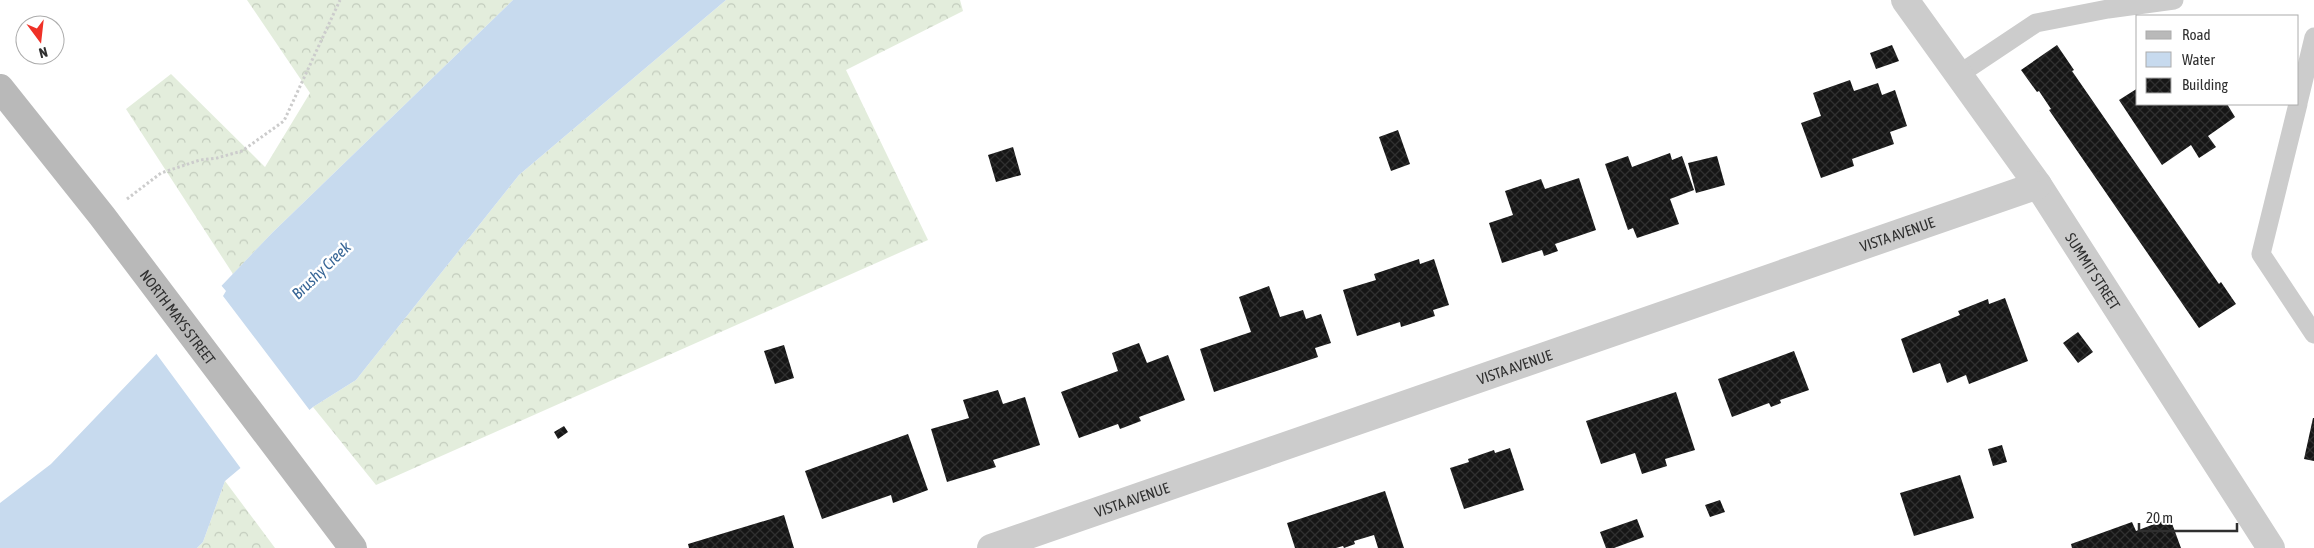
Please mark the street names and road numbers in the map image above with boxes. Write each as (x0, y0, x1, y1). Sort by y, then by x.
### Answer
street label: VISTA AVENUE (1858, 213, 1937, 255)
street label: SUMMIT STREET (2062, 230, 2124, 313)
street label: NORTH MAYS STREET (137, 266, 220, 368)
street label: VISTA AVENUE (1475, 346, 1555, 387)
street label: VISTA AVENUE (1092, 478, 1172, 520)

